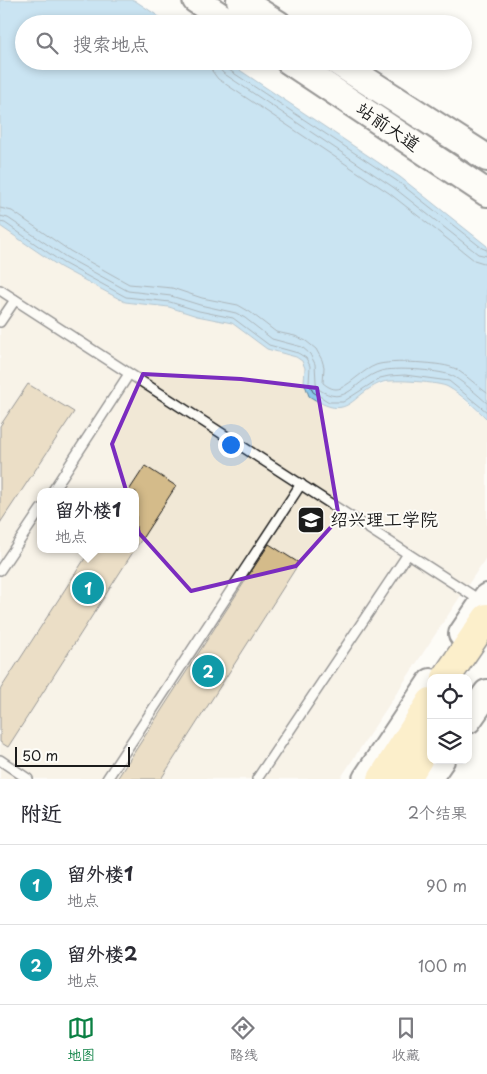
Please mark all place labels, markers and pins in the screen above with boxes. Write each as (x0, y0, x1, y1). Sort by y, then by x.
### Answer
school or university icon: 绍兴理工学院 (296, 505, 326, 535)
place label: 绍兴理工学院 (330, 505, 438, 532)
pin: 1 (72, 569, 104, 607)
pin: 2 (192, 652, 224, 690)

